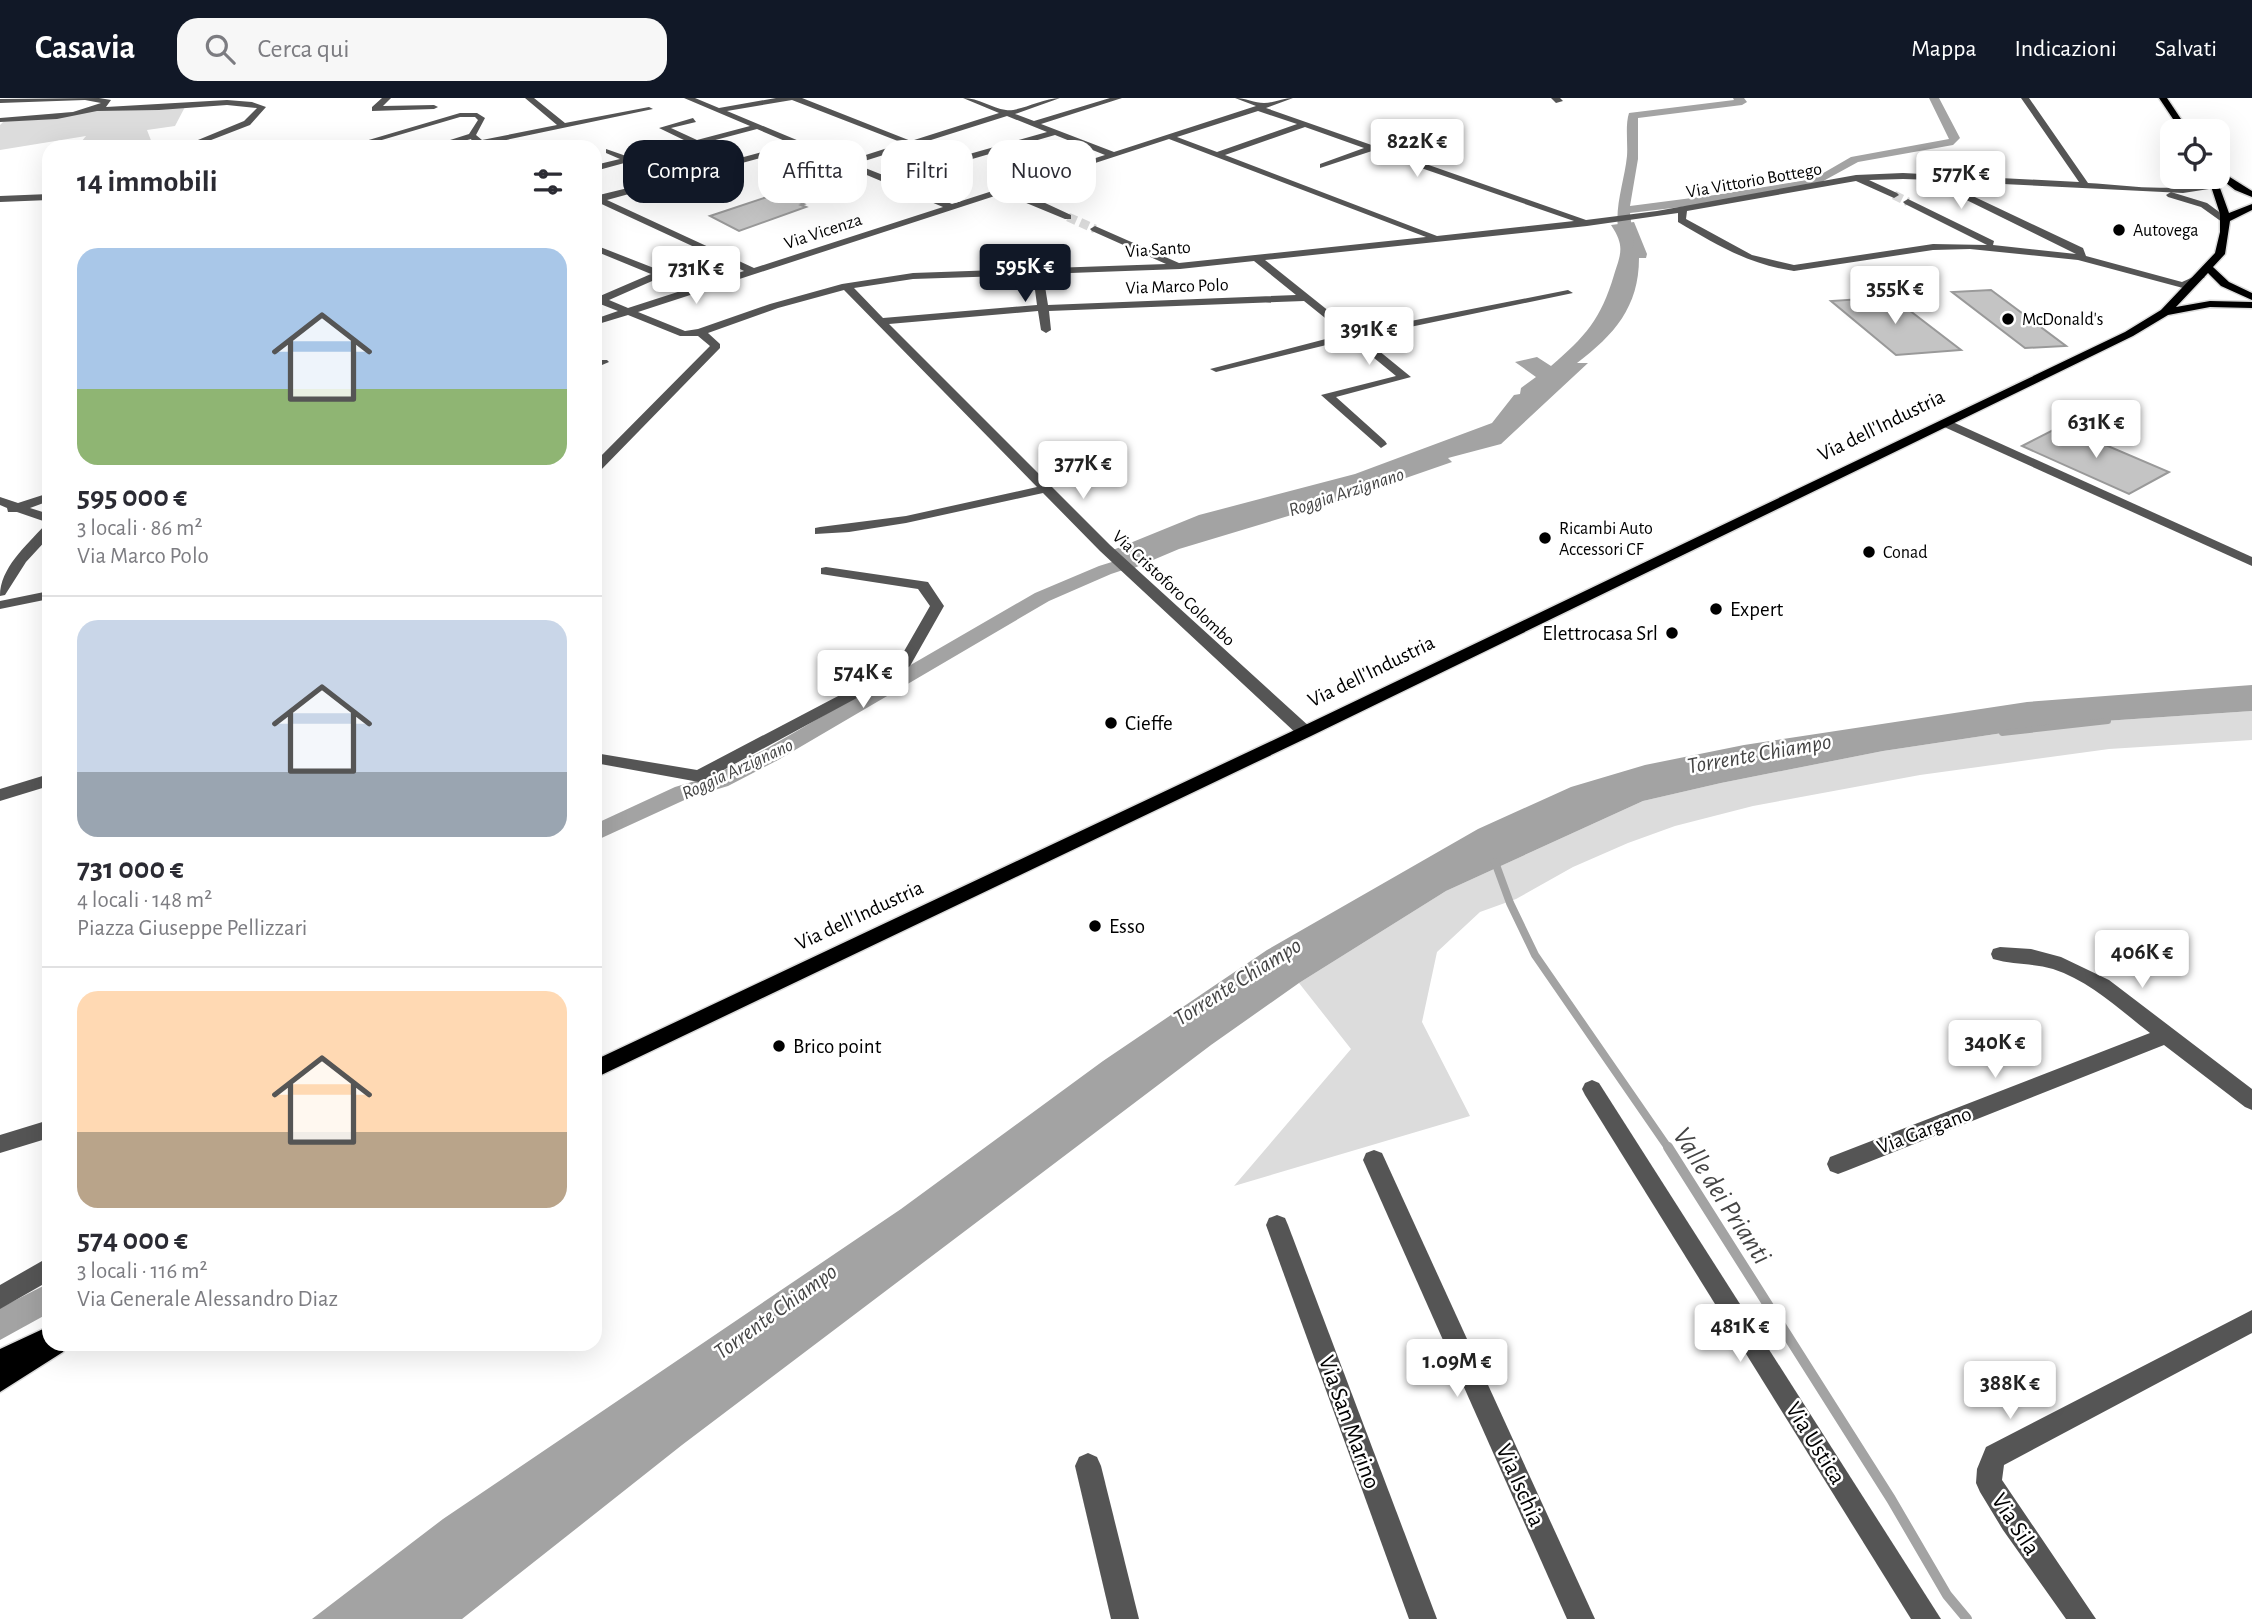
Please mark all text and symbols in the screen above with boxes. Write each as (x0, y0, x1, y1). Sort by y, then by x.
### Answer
search box (177, 18, 667, 81)
icon: search (201, 30, 239, 68)
text: Casavia (35, 32, 135, 65)
text: Cerca qui (257, 36, 350, 62)
text: Mappa (1911, 37, 1976, 61)
text: Indicazioni (2014, 37, 2117, 61)
text: Salvati (2155, 37, 2217, 61)
map controls (2160, 119, 2230, 189)
button: locate (2160, 119, 2230, 189)
pin: 822K € (1360, 120, 1474, 179)
text: 822K € (1387, 130, 1447, 153)
chip: Compra (623, 140, 744, 203)
chip: Affitta (758, 140, 867, 203)
chip: Filtri (881, 140, 973, 203)
chip: Nuovo (987, 140, 1096, 203)
pin: 577K € (1904, 152, 2018, 211)
street label: Via Vittorio Bottego (1685, 160, 1824, 202)
text: 577K € (1932, 162, 1990, 185)
icon: filters (529, 163, 567, 201)
text: 14 immobili (77, 167, 218, 197)
street label: Via Vicenza (782, 211, 864, 253)
marker: Autovega (2111, 222, 2127, 238)
place label: Autovega (2133, 222, 2199, 240)
street label: Via Santo (1125, 239, 1192, 261)
pin: 595K € (968, 244, 1082, 304)
pin: 731K € (639, 246, 753, 306)
text: 595K € (996, 255, 1054, 278)
text: 731K € (668, 257, 724, 280)
pin: 355K € (1838, 266, 1952, 326)
street label: Via Marco Polo (1125, 276, 1229, 298)
text: 355K € (1866, 277, 1924, 300)
icon: home (259, 294, 385, 420)
pin: 391K € (1312, 308, 1426, 367)
marker: McDonald's (2000, 311, 2016, 327)
place label: McDonald's (2022, 311, 2104, 329)
text: 391K € (1341, 318, 1397, 341)
street label: Via dell'Industria (1814, 386, 1948, 465)
pin: 631K € (2039, 400, 2153, 460)
text: 631K € (2068, 411, 2124, 434)
pin: 377K € (1026, 442, 1140, 501)
text: 377K € (1054, 452, 1112, 475)
water label: Roggia Arzignano (1286, 465, 1407, 520)
text: 595 000 € (77, 482, 187, 512)
text: 3 locali · 86 m² (77, 517, 203, 540)
place label: Ricambi Auto Accessori CF (1559, 520, 1653, 559)
street label: Via Cristoforo Colombo (1109, 527, 1238, 650)
marker: Ricambi Auto Accessori CF (1537, 530, 1553, 546)
marker: Conad (1861, 544, 1877, 560)
place label: Conad (1883, 544, 1928, 562)
text: Via Marco Polo (77, 545, 209, 568)
place label: Expert (1730, 599, 1783, 620)
marker: Expert (1708, 601, 1724, 617)
place label: Elettrocasa Srl (1542, 623, 1658, 644)
marker: Elettrocasa Srl (1664, 625, 1680, 641)
street label: Via dell'Industria (1304, 632, 1438, 711)
pin: 574K € (806, 650, 920, 710)
text: 574K € (833, 661, 893, 684)
icon: home (259, 666, 385, 792)
place label: Cieffe (1125, 713, 1173, 734)
marker: Cieffe (1103, 715, 1119, 731)
water label: Torrente Chiampo (1685, 730, 1833, 778)
water label: Roggia Arzignano (679, 735, 796, 803)
text: 731 000 € (77, 854, 184, 884)
street label: Via dell'Industria (792, 877, 927, 954)
text: 4 locali · 148 m² (77, 889, 212, 912)
place label: Esso (1109, 916, 1145, 937)
text: Piazza Giuseppe Pellizzari (77, 917, 307, 940)
marker: Esso (1087, 918, 1103, 934)
pin: 406K € (2085, 930, 2199, 990)
water label: Torrente Chiampo (1170, 934, 1306, 1031)
text: 406K € (2111, 941, 2173, 964)
pin: 340K € (1938, 1020, 2052, 1080)
text: 340K € (1964, 1031, 2026, 1054)
place label: Brico point (793, 1036, 882, 1057)
icon: home (259, 1037, 385, 1163)
marker: Brico point (771, 1038, 787, 1054)
street label: Via Gargano (1874, 1103, 1974, 1158)
water label: Valle dei Prianti (1667, 1123, 1776, 1269)
text: 574 000 € (77, 1225, 188, 1255)
text: 3 locali · 116 m² (77, 1260, 207, 1283)
water label: Torrente Chiampo (710, 1260, 842, 1364)
text: Via Generale Alessandro Diaz (77, 1288, 338, 1311)
pin: 481K € (1683, 1304, 1797, 1364)
text: 481K € (1711, 1315, 1769, 1338)
pin: 1.09M € (1392, 1340, 1522, 1399)
text: 1.09M € (1422, 1350, 1492, 1373)
street label: Via San Marino (1314, 1353, 1384, 1492)
pin: 388K € (1953, 1362, 2067, 1421)
text: 388K € (1980, 1372, 2040, 1395)
street label: Via Ustica (1781, 1398, 1850, 1489)
street label: Via Ischia (1491, 1440, 1549, 1530)
street label: Via Sila (1986, 1489, 2044, 1560)

